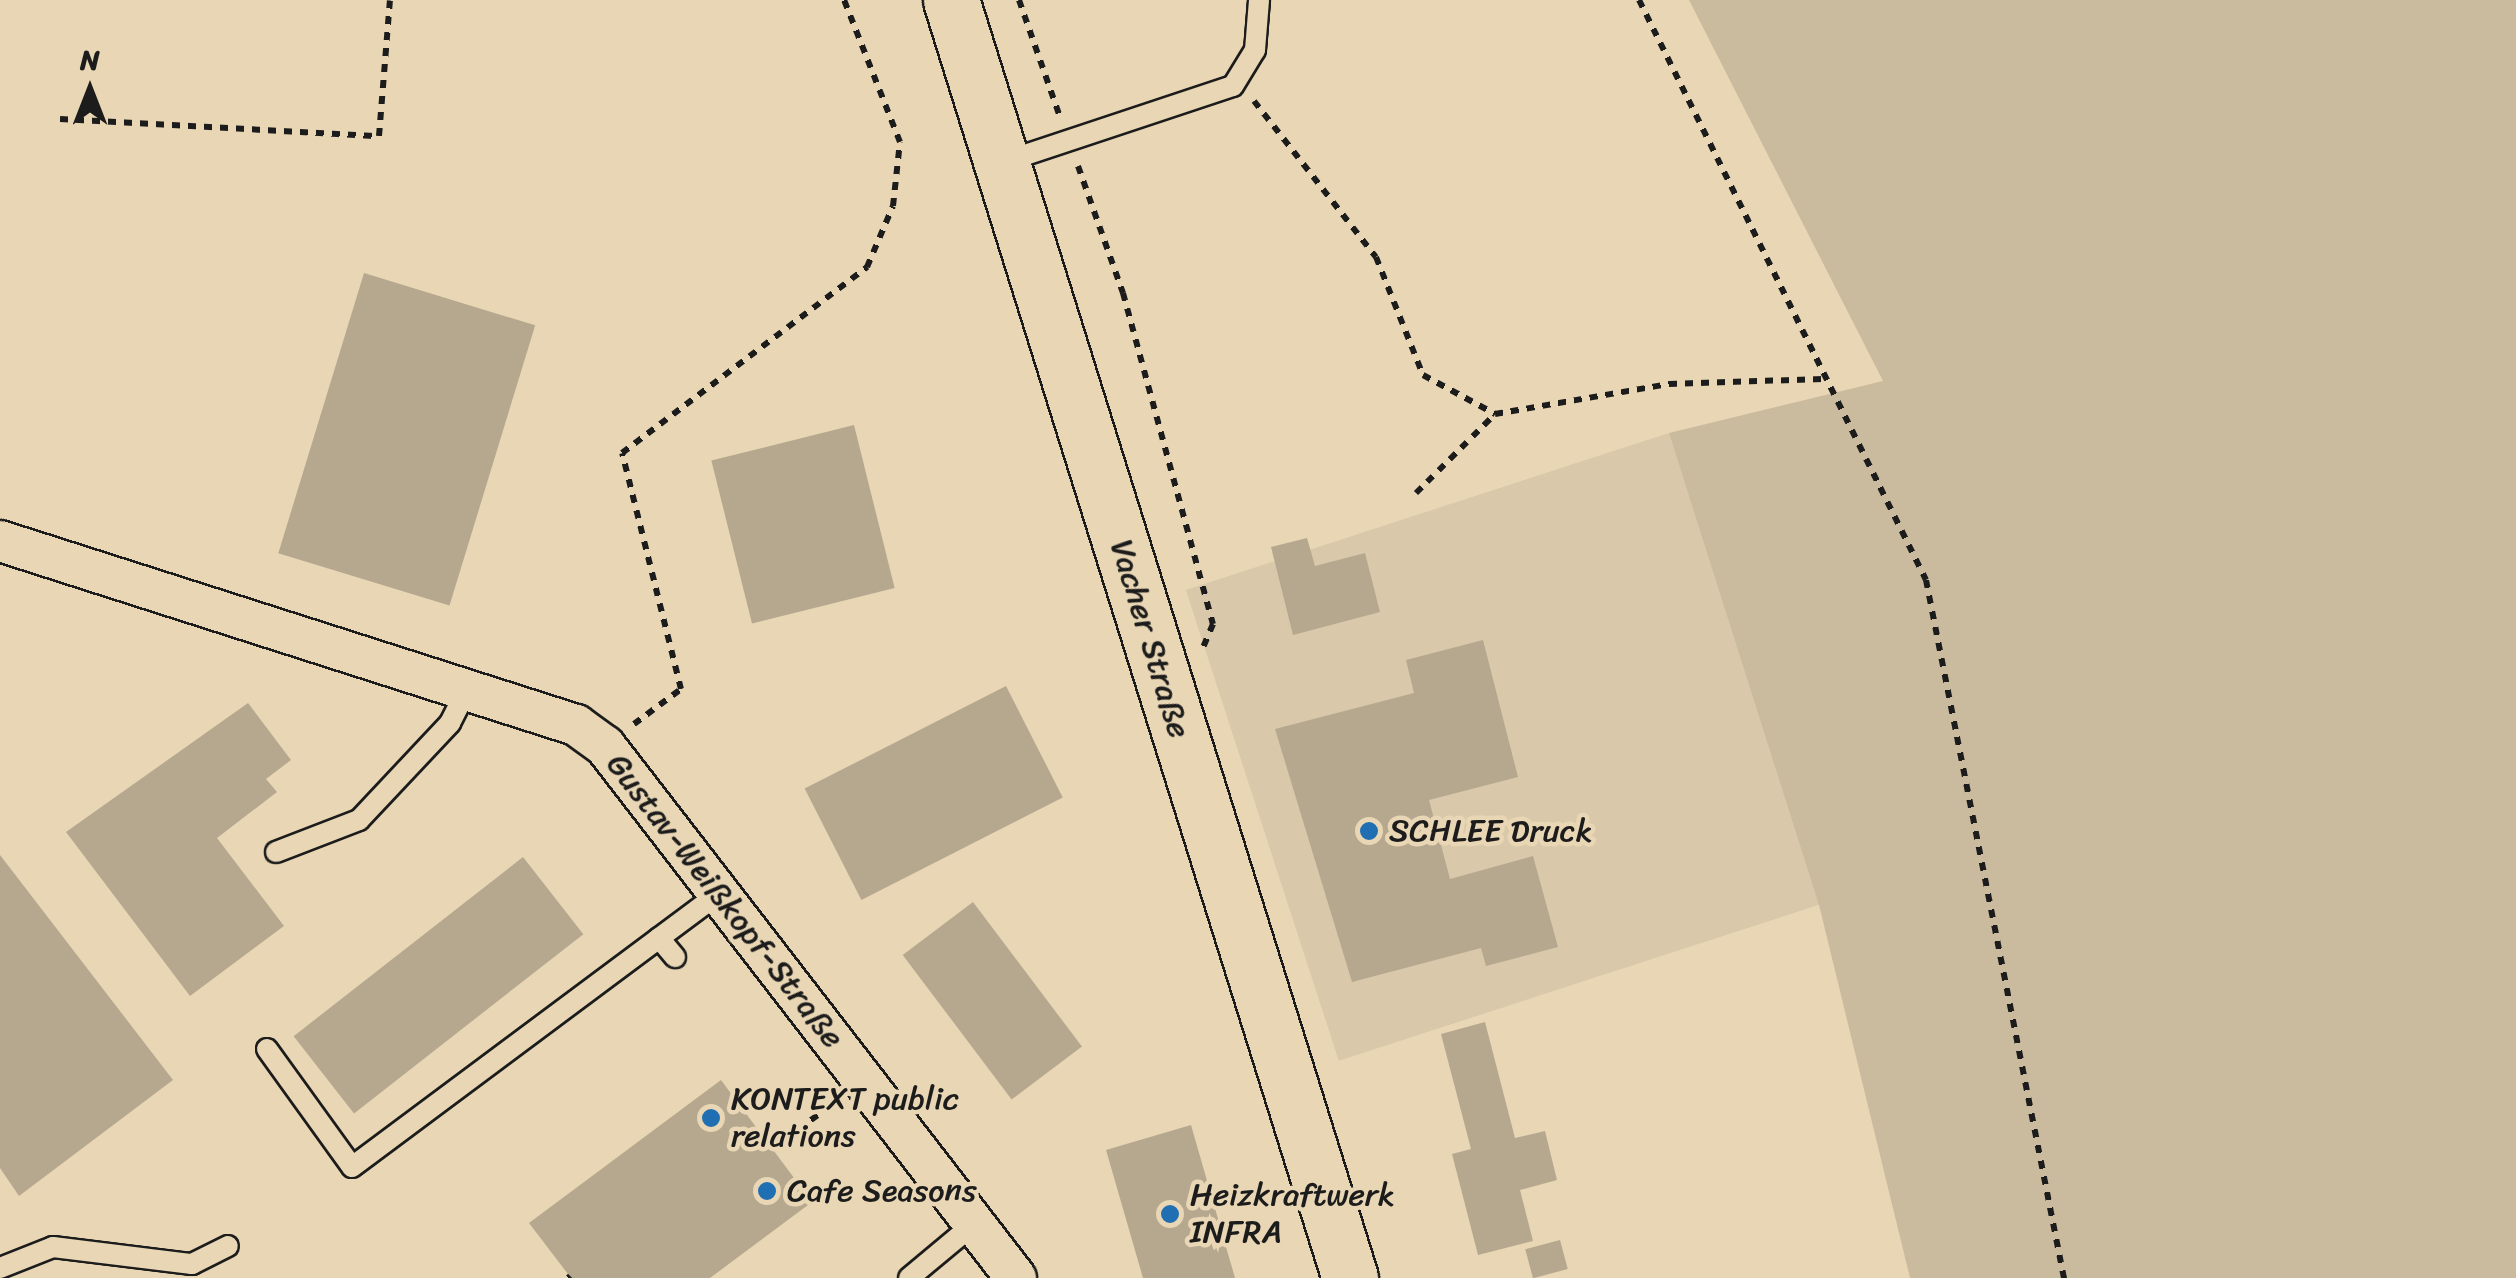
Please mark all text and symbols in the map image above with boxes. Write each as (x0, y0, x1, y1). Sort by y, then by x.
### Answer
text: N (80, 35, 100, 84)
north arrow (40, 40, 140, 140)
street label: Vacher Straße (1102, 535, 1198, 743)
street label: Gustav-Weißkopf-Straße (598, 746, 852, 1056)
place label: SCHLEE Druck (1389, 812, 1593, 850)
marker: SCHLEE Druck (1358, 820, 1380, 842)
place label: KONTEXT public relations (731, 1081, 959, 1156)
marker: KONTEXT public relations (700, 1107, 722, 1129)
place label: Cafe Seasons (787, 1172, 976, 1210)
place label: Heizkraftwerk INFRA (1190, 1177, 1395, 1252)
marker: Cafe Seasons (756, 1180, 778, 1202)
marker: Heizkraftwerk INFRA (1159, 1203, 1181, 1225)

